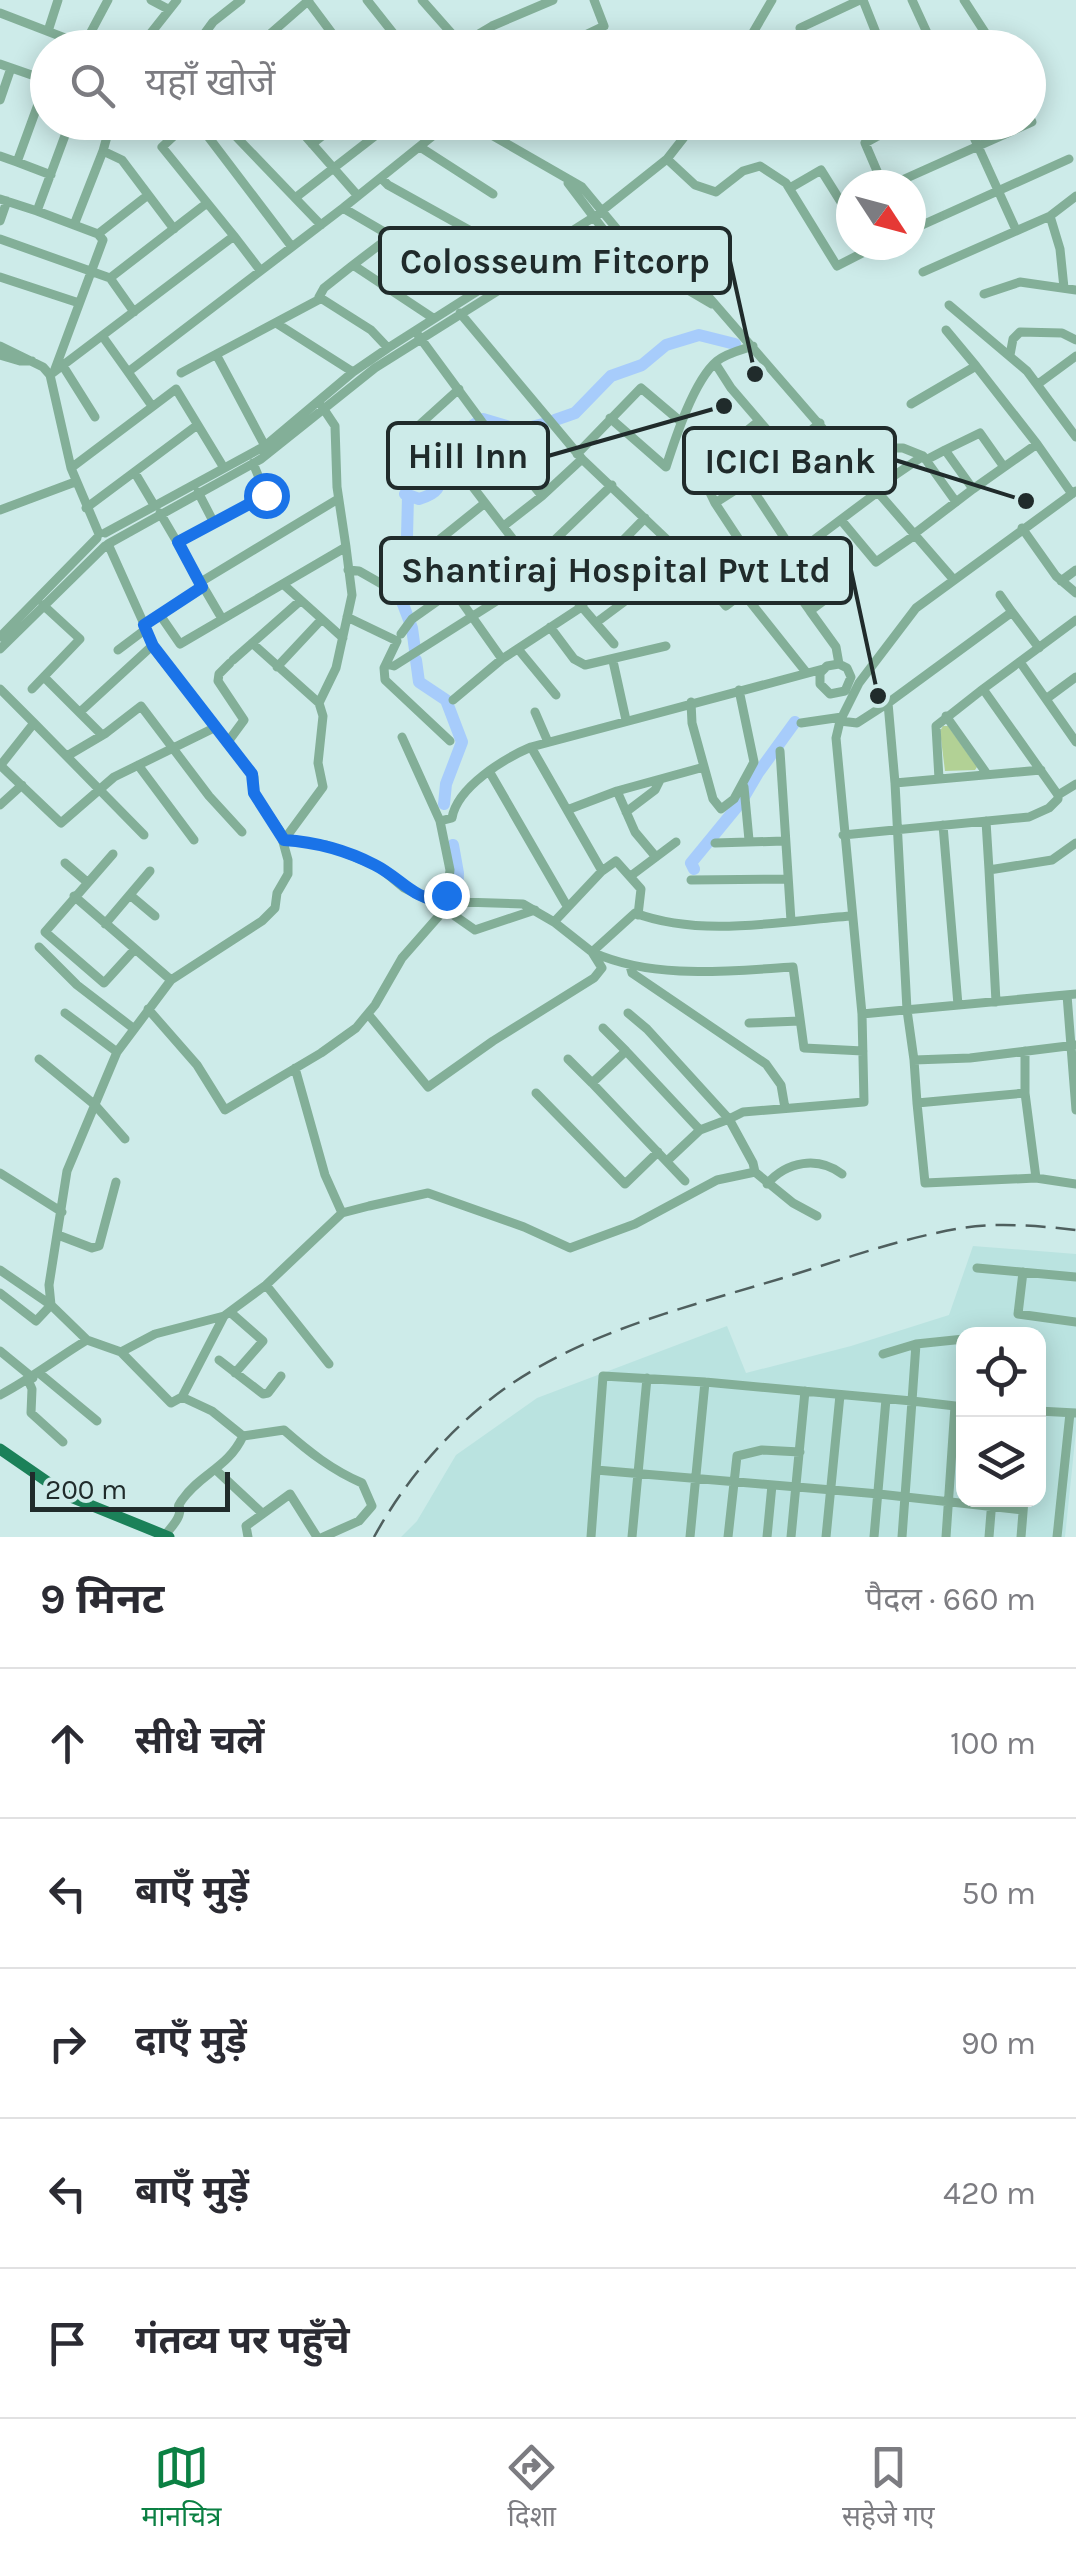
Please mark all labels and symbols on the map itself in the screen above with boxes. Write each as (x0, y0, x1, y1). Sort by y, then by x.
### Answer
north arrow (836, 170, 926, 260)
callout: Colosseum Fitcorp (380, 228, 730, 293)
text: Colosseum Fitcorp (400, 241, 710, 282)
callout: Hill Inn (388, 423, 548, 488)
callout: ICICI Bank (684, 428, 895, 493)
text: Hill Inn (408, 436, 528, 477)
text: ICICI Bank (705, 441, 876, 482)
route start (244, 473, 290, 519)
callout: Shantiraj Hospital Pvt Ltd (381, 538, 851, 603)
text: Shantiraj Hospital Pvt Ltd (401, 550, 831, 592)
route end (424, 873, 470, 919)
scale bar (30, 1467, 230, 1512)

